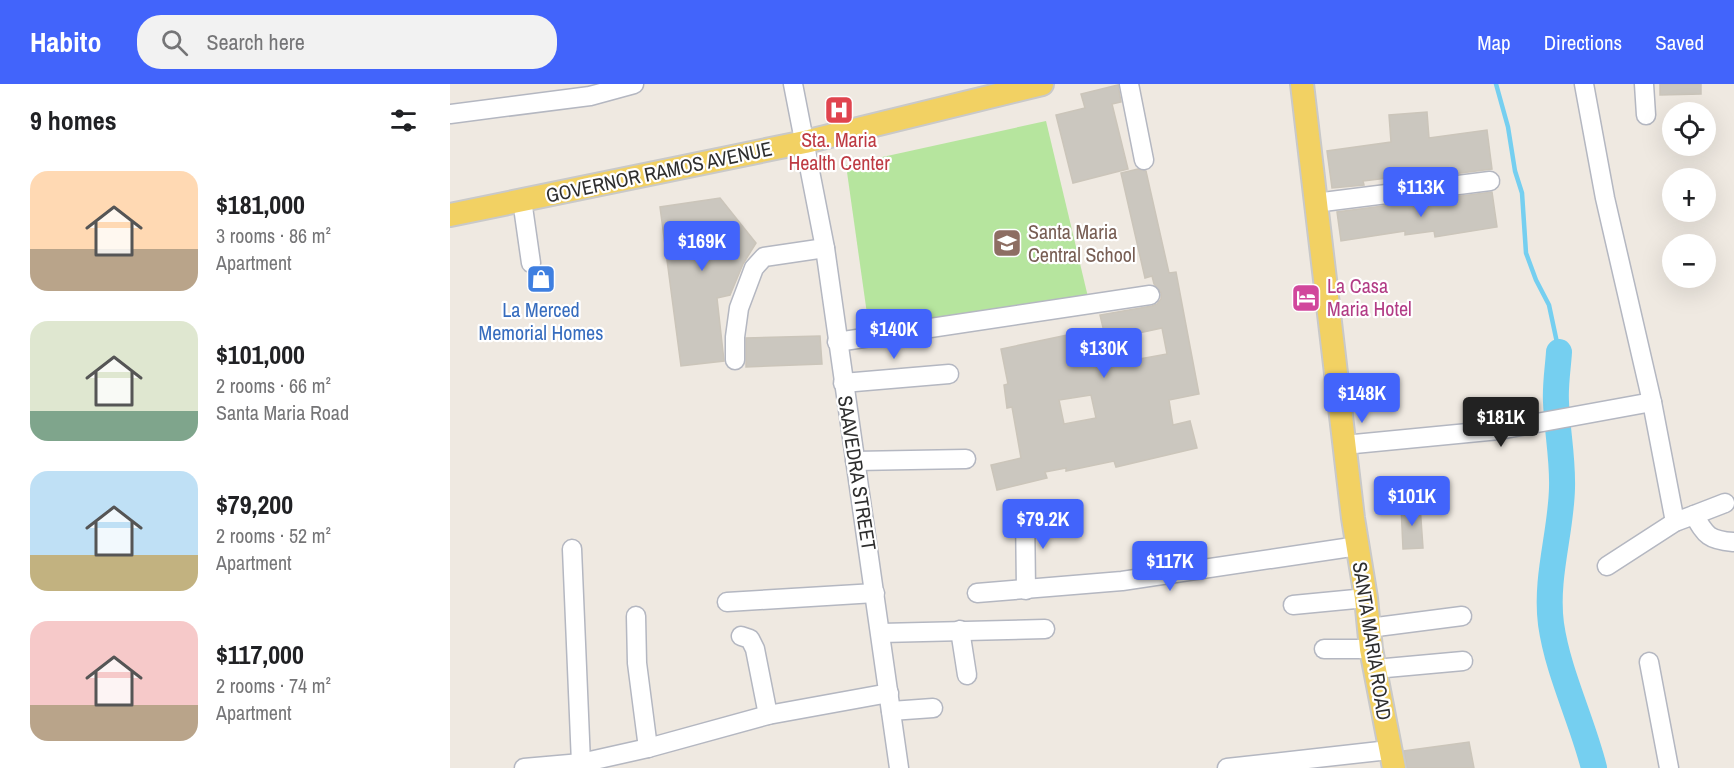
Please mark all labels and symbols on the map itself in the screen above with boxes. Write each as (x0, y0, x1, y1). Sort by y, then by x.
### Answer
hospital icon: Sta. Maria Health Center (823, 94, 855, 126)
place label: Sta. Maria Health Center (788, 126, 890, 176)
street label: GOVERNOR RAMOS AVENUE (543, 134, 774, 209)
pin: $113K (1379, 167, 1463, 218)
place label: Santa Maria Central School (1028, 218, 1136, 268)
pin: $169K (660, 221, 744, 272)
school or university icon: Santa Maria Central School (991, 227, 1023, 259)
shop icon: La Merced Memorial Homes (525, 263, 557, 295)
place label: La Casa Maria Hotel (1327, 272, 1412, 322)
hotel icon: La Casa Maria Hotel (1290, 282, 1322, 314)
place label: La Merced Memorial Homes (479, 296, 603, 346)
pin: $140K (852, 309, 936, 360)
pin: $130K (1062, 328, 1146, 379)
pin: $148K (1320, 373, 1404, 424)
street label: SAAVEDRA STREET (832, 394, 883, 552)
pin: $181K (1459, 397, 1543, 448)
pin: $101K (1370, 476, 1454, 527)
pin: $79.2K (994, 499, 1092, 550)
pin: $117K (1128, 541, 1212, 592)
street label: SANTA MARIA ROAD (1347, 560, 1398, 722)

